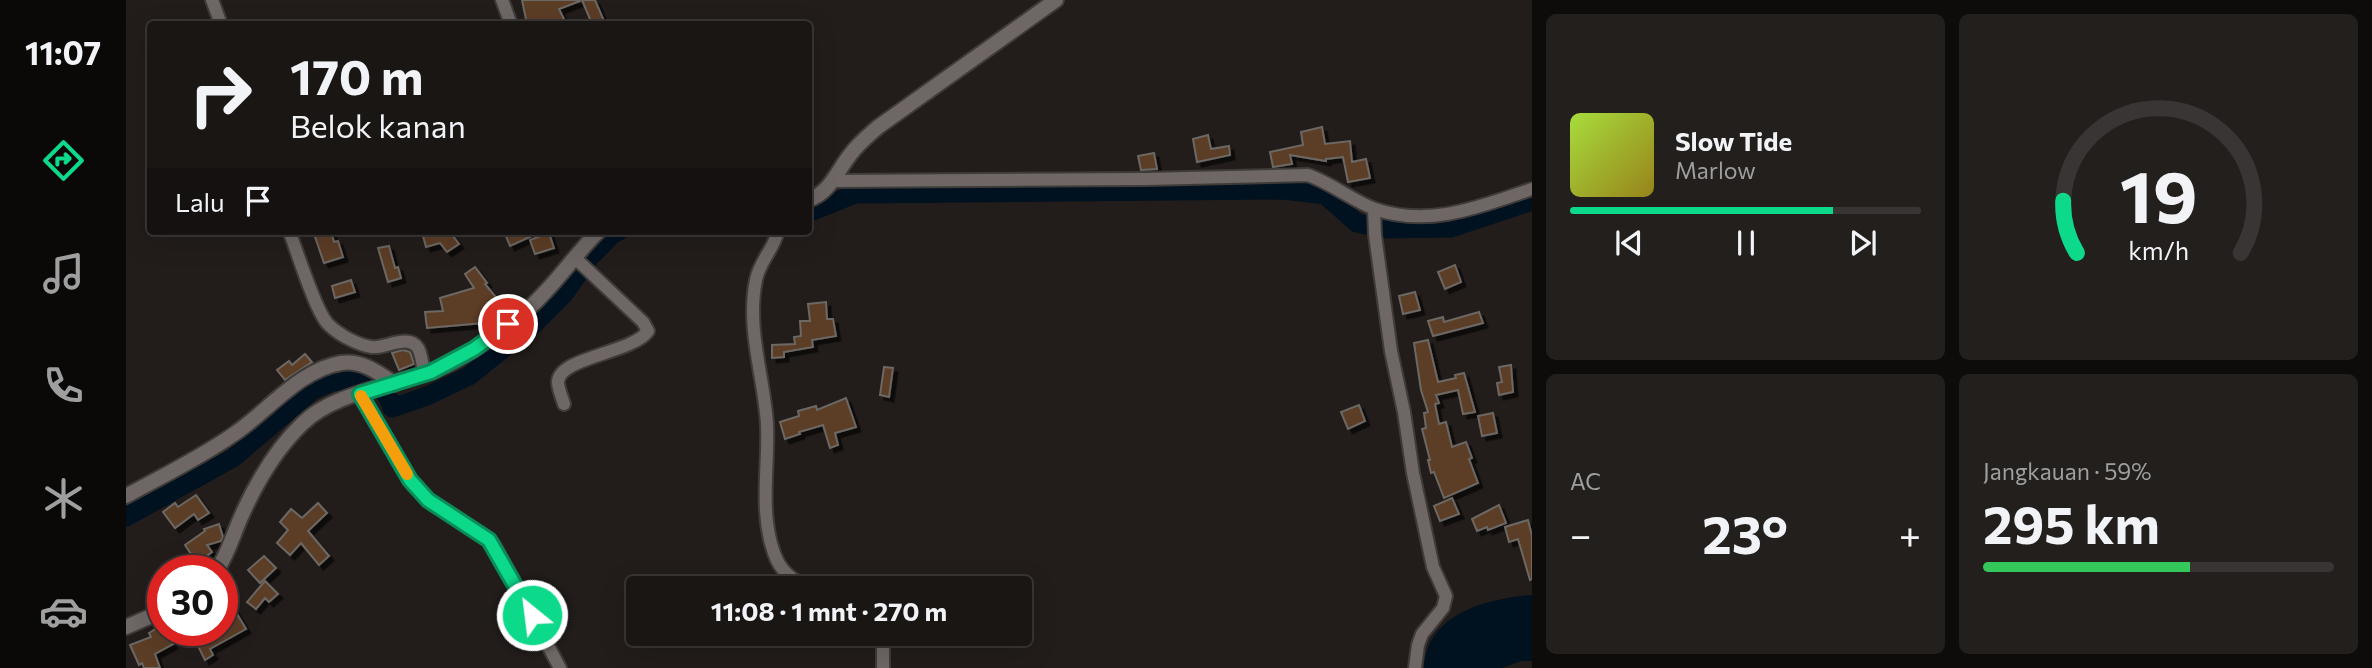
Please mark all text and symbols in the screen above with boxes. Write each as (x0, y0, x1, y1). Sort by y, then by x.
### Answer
text: 11:07 (25, 32, 101, 72)
text: 170 m (290, 45, 423, 105)
icon: right (175, 49, 266, 140)
text: Belok kanan (290, 105, 466, 145)
text: Slow Tide (1675, 125, 1792, 156)
icon: directions (39, 136, 88, 185)
text: 19 (2120, 150, 2197, 239)
text: Marlow (1675, 156, 1756, 184)
icon: arrive (239, 182, 277, 220)
text: Lalu (175, 186, 225, 217)
icon: previous (1610, 224, 1648, 262)
icon: pause (1727, 224, 1765, 262)
icon: next (1844, 224, 1882, 262)
text: km/h (2128, 235, 2189, 265)
icon: music (39, 249, 88, 298)
pin (478, 294, 538, 354)
icon: arrive (489, 305, 527, 343)
icon: phone (39, 361, 88, 410)
text: Jangkauan · 59% (1983, 457, 2152, 485)
text: AC (1570, 467, 1601, 495)
icon: climate (39, 474, 88, 523)
text: 295 km (1983, 491, 2160, 555)
text: 23° (1702, 501, 1788, 565)
text: − (1570, 510, 1592, 557)
text: + (1899, 510, 1921, 557)
speed limit sign: 30 (147, 555, 238, 646)
position arrow (495, 578, 569, 652)
icon: car (39, 587, 88, 636)
text: 11:08 · 1 mnt · 270 m (711, 595, 947, 626)

